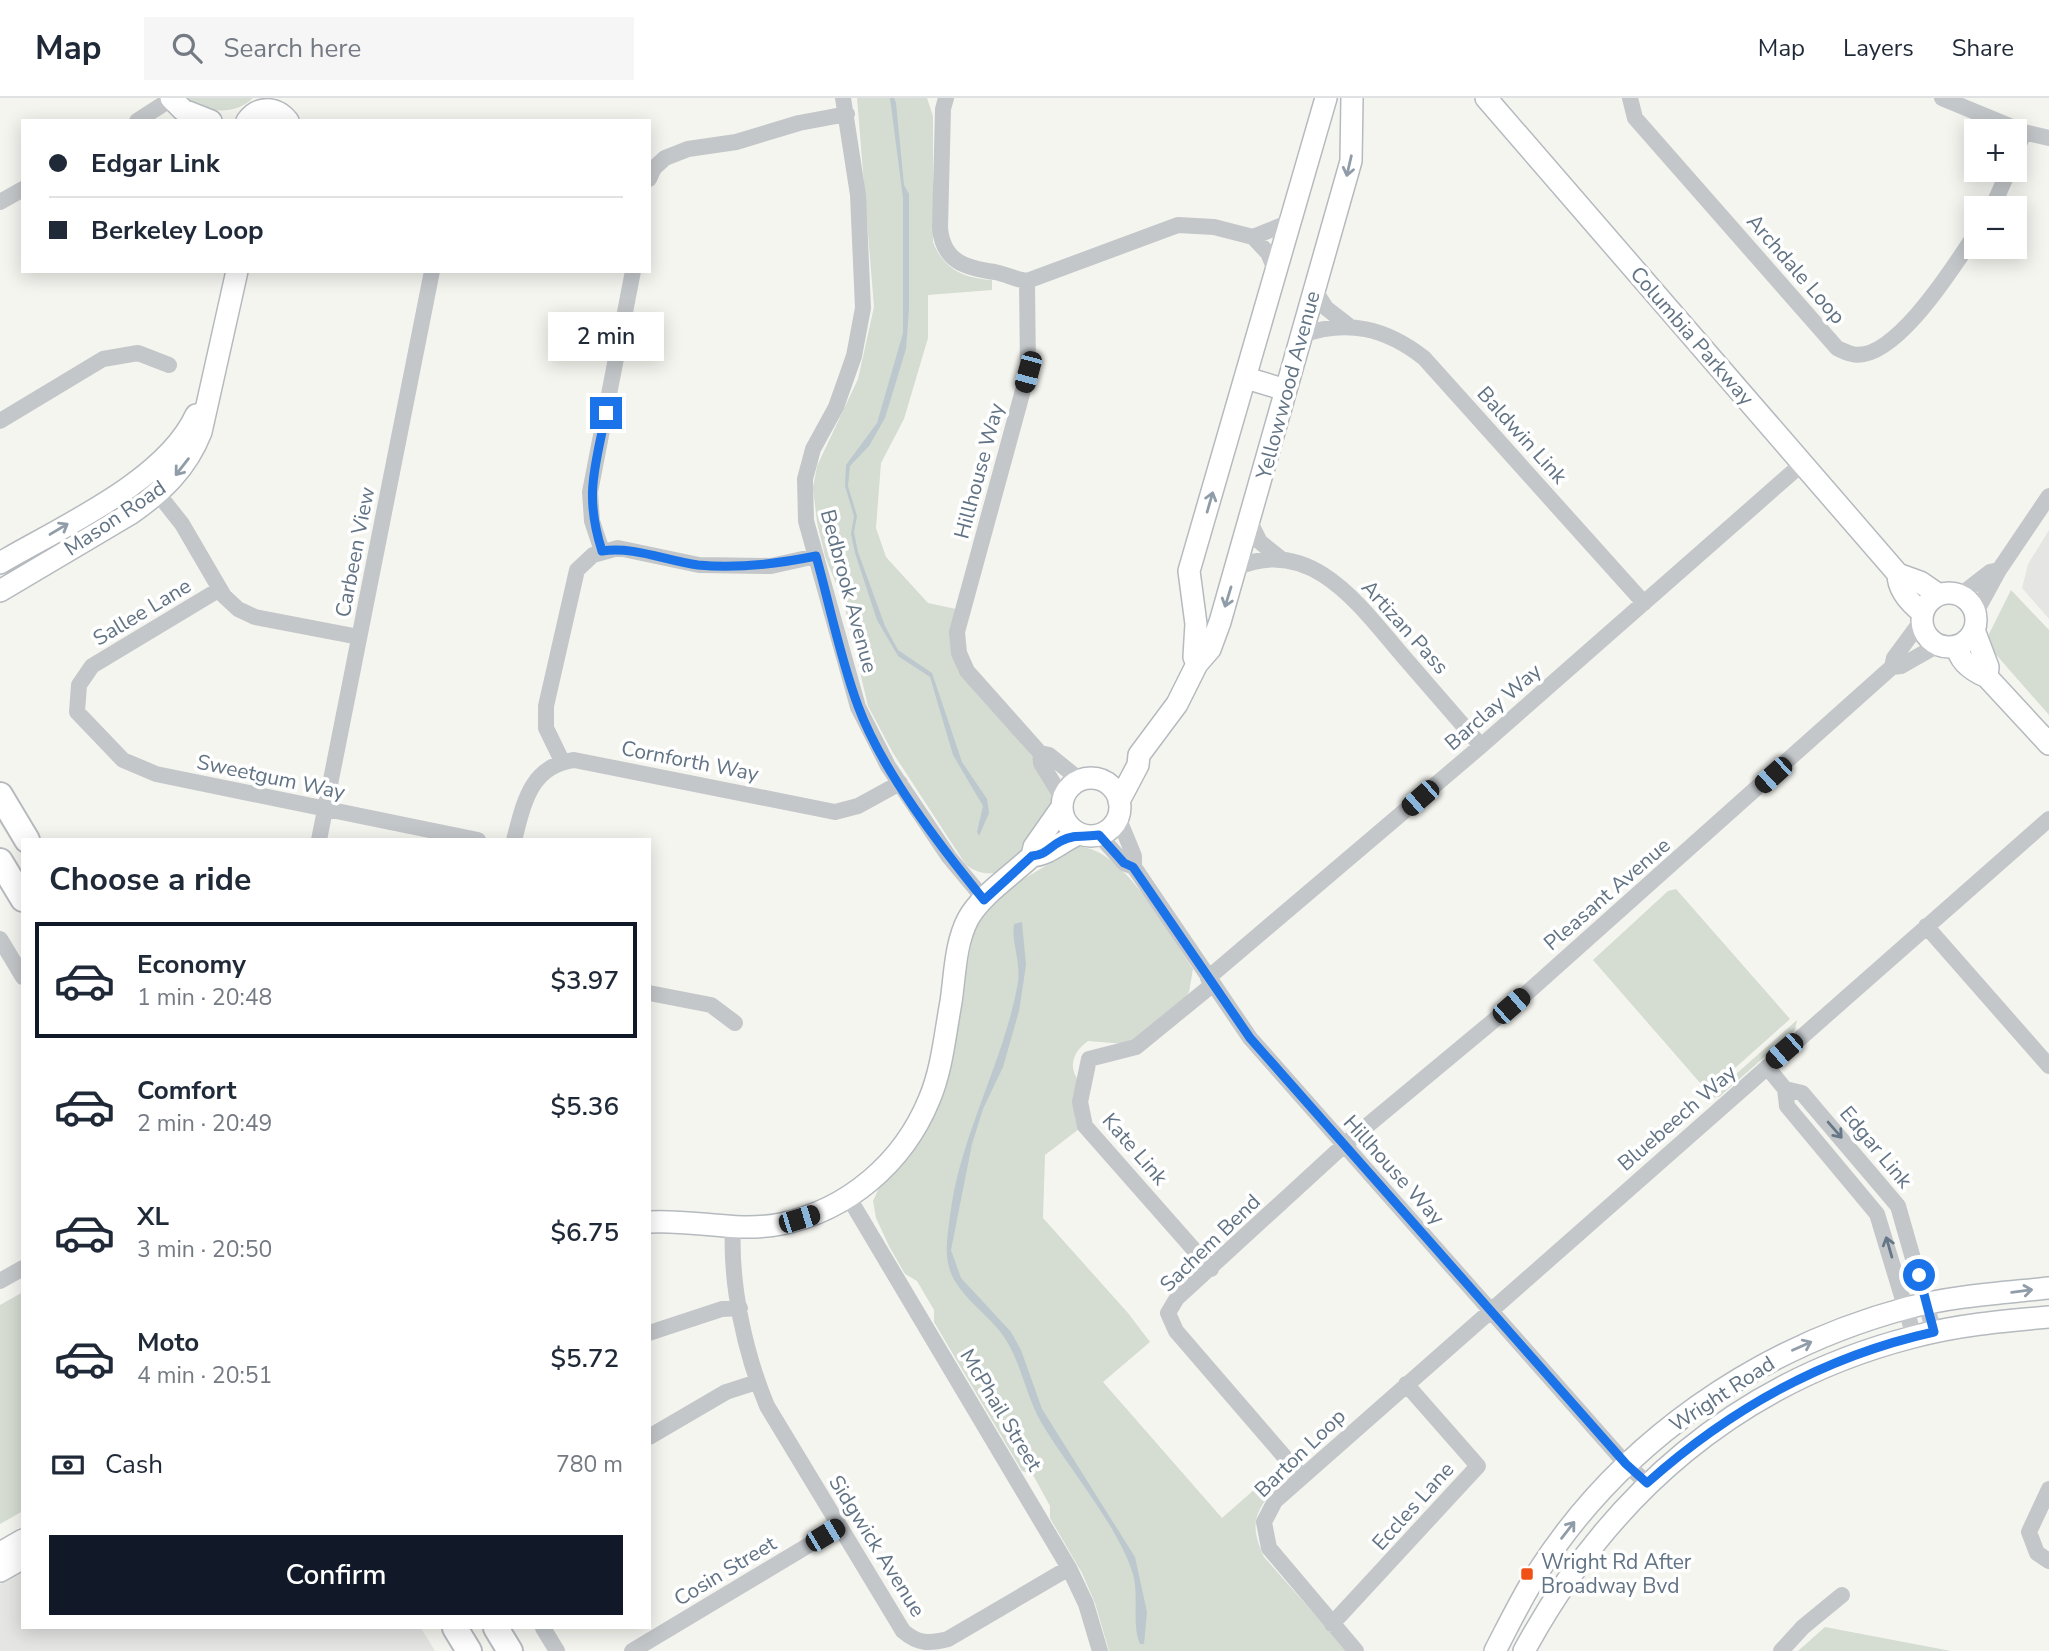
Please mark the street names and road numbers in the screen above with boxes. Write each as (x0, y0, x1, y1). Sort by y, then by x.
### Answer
street label: Archdale Loop (1740, 208, 1852, 330)
street label: Columbia Parkway (1624, 261, 1760, 412)
street label: Yellowwood Avenue (1249, 288, 1327, 483)
street label: Baldwin Link (1471, 380, 1574, 490)
street label: Hillhouse Way (947, 400, 1011, 542)
street label: Mason Road (59, 474, 171, 562)
street label: Carbeen View (329, 484, 381, 620)
street label: Bedbrook Avenue (814, 506, 884, 676)
street label: Sallee Lane (88, 572, 196, 652)
street label: Artizan Pass (1355, 574, 1455, 680)
street label: Barclay Way (1439, 657, 1547, 757)
street label: Cornforth Way (619, 734, 761, 788)
street label: Sweetgum Way (194, 748, 348, 806)
street label: Pleasant Avenue (1538, 831, 1676, 957)
street label: Bluebeech Way (1612, 1059, 1742, 1177)
street label: Edgar Link (1833, 1100, 1919, 1194)
street label: Kate Link (1096, 1107, 1174, 1191)
street label: Hillhouse Way (1337, 1109, 1451, 1231)
street label: Sachem Bend (1154, 1188, 1266, 1298)
street label: McPhail Street (954, 1344, 1049, 1477)
street label: Wright Road (1664, 1350, 1780, 1438)
street label: Barton Loop (1248, 1402, 1352, 1504)
street label: Eccles Lane (1366, 1456, 1460, 1556)
street label: Sidgwick Avenue (822, 1470, 932, 1622)
street label: Cosin Street (669, 1529, 782, 1613)

